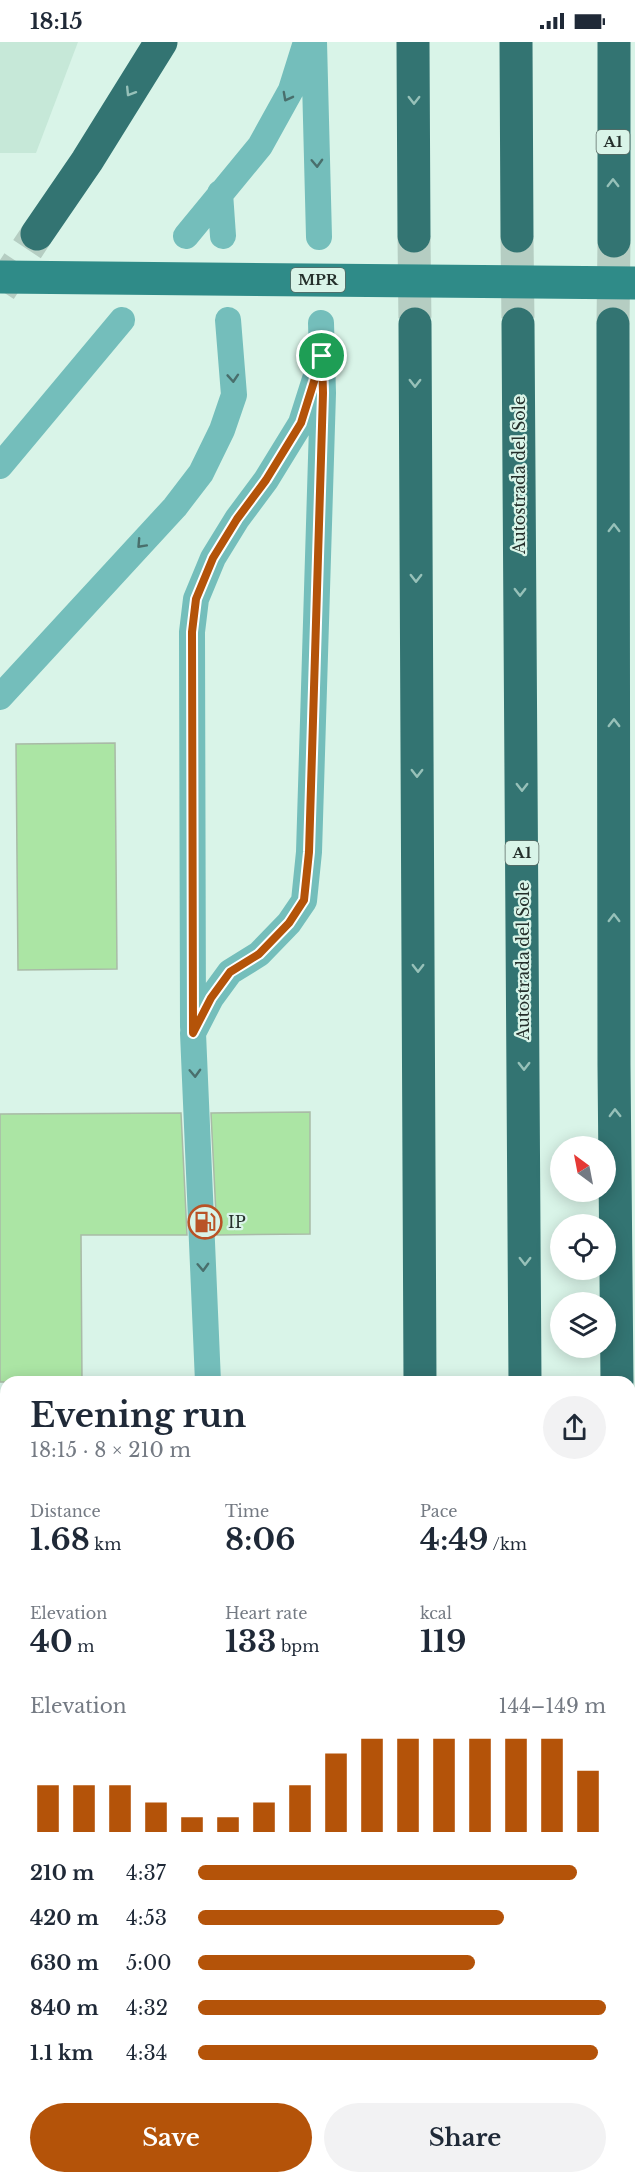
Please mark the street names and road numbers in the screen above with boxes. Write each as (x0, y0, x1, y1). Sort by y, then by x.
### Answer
road number: A1 (596, 130, 630, 154)
road number: MPR (291, 268, 345, 292)
street label: Autostrada del Sole (509, 396, 529, 555)
road number: A1 (506, 841, 538, 865)
street label: Autostrada del Sole (513, 882, 533, 1041)

